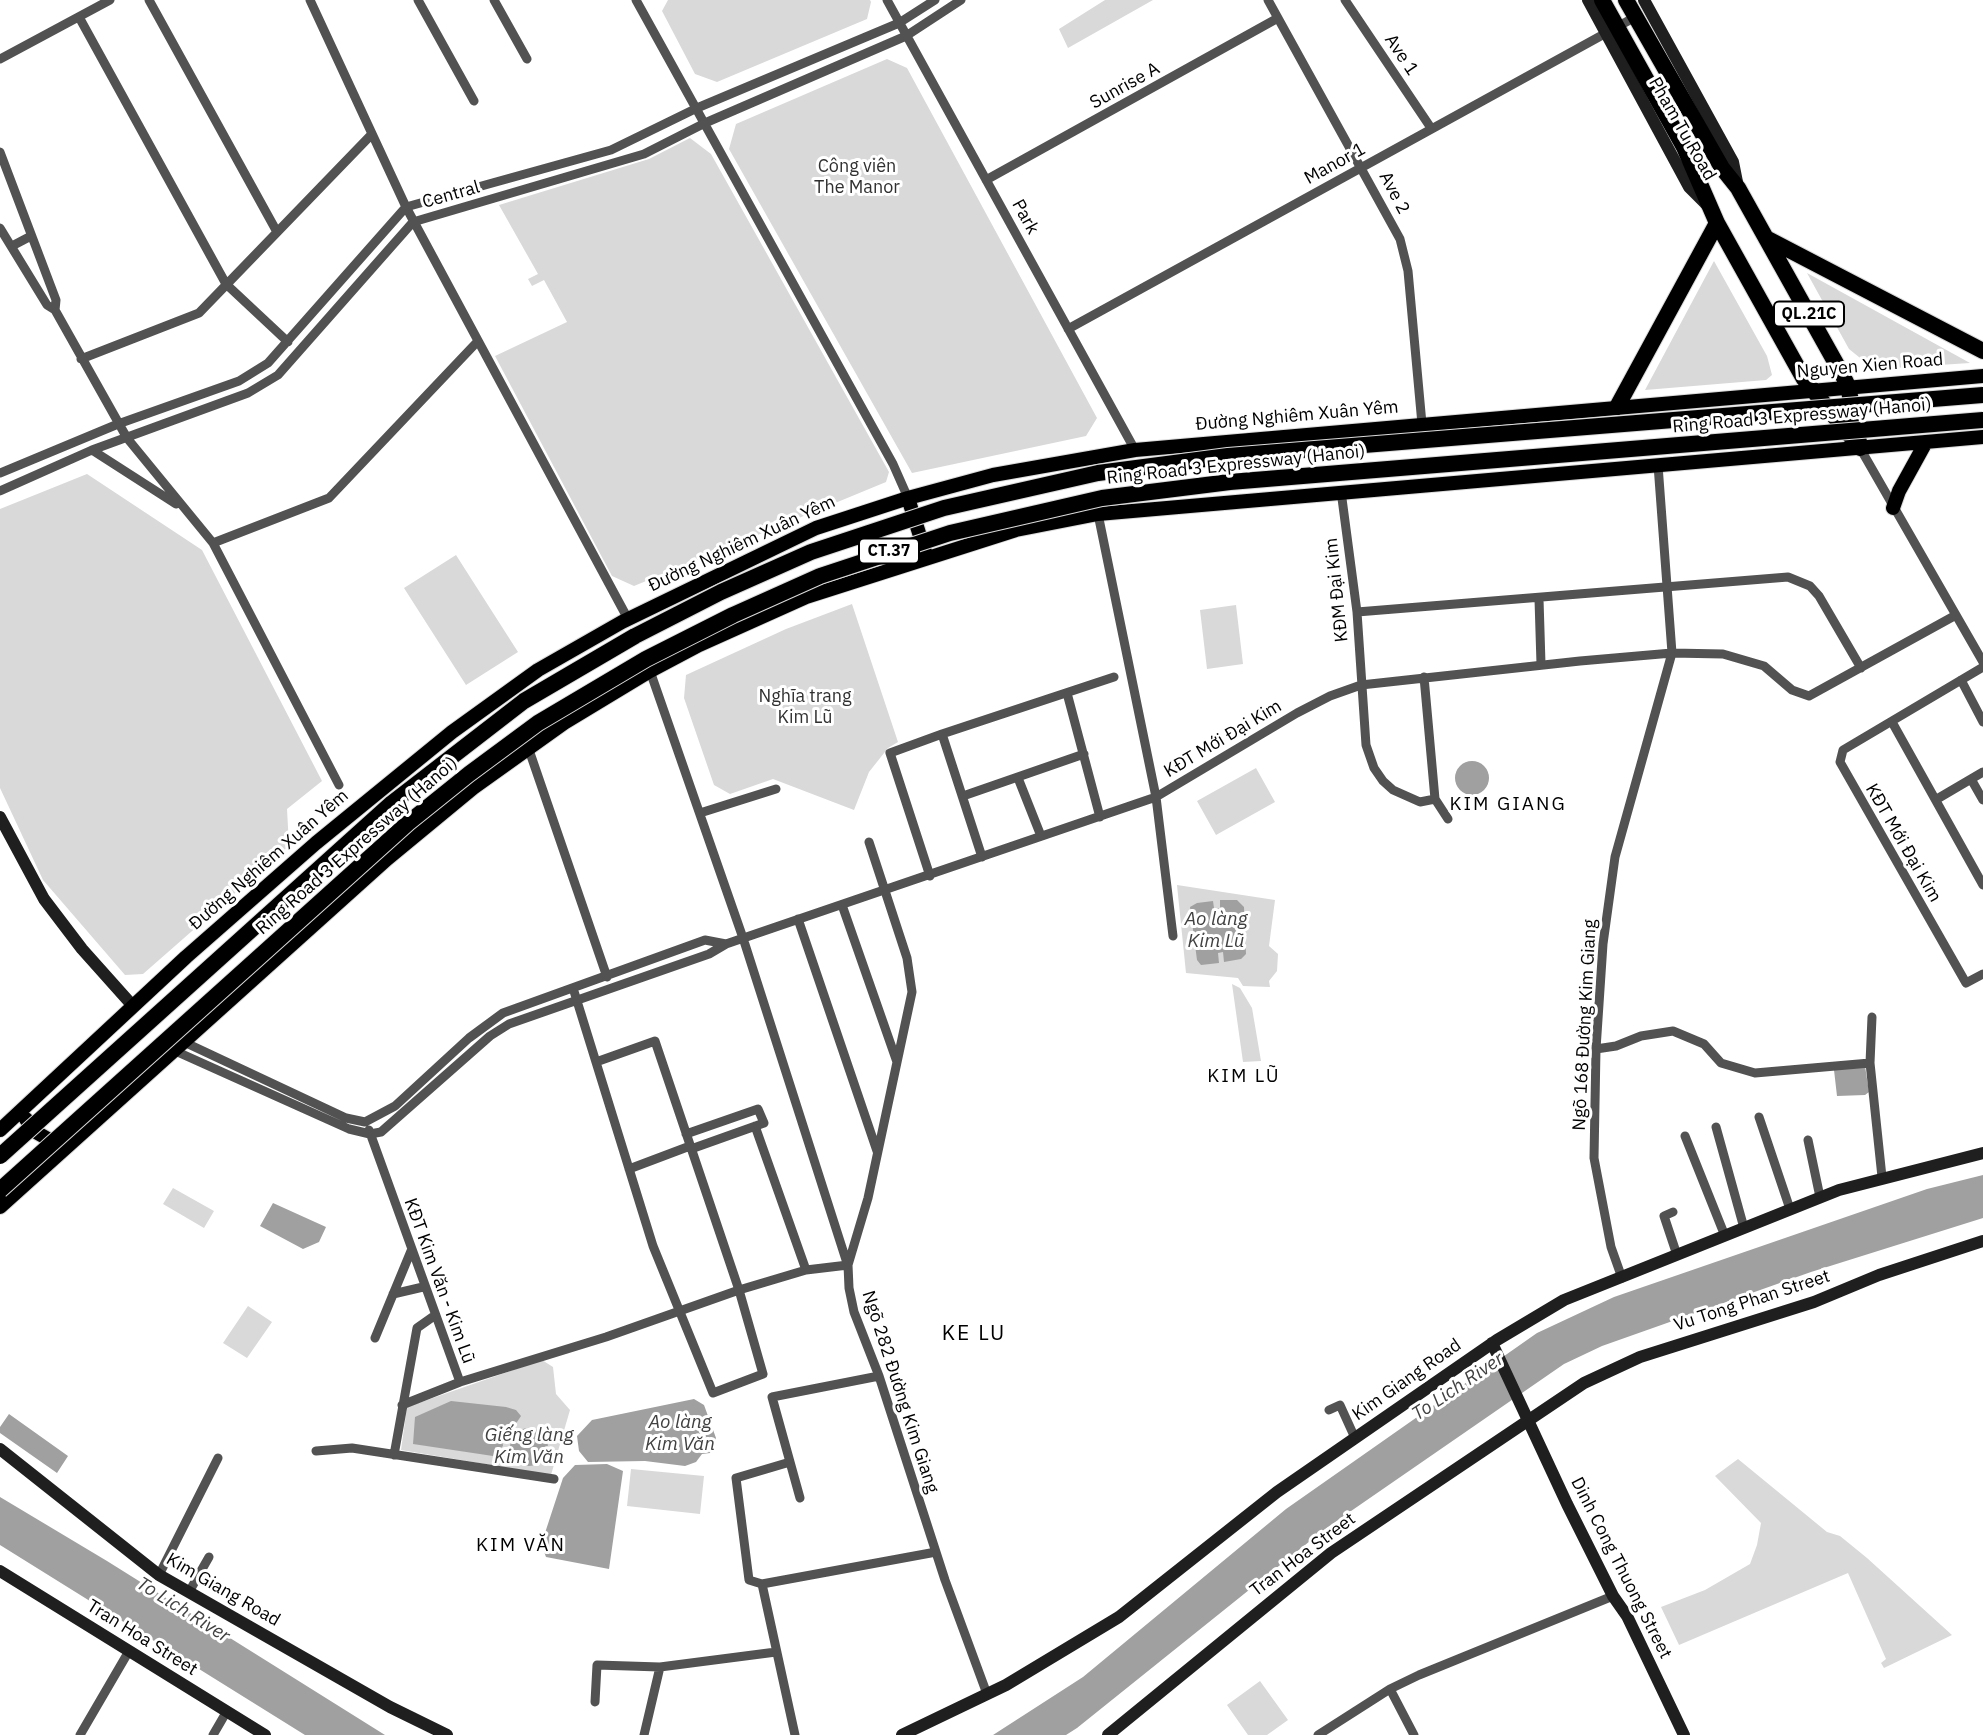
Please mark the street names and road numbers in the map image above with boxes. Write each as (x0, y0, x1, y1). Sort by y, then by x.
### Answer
street label: Ave 1 (1380, 30, 1422, 80)
street label: Sunrise A (1086, 58, 1164, 114)
street label: Pham Tu Road (1644, 73, 1720, 185)
street label: Manor 1 (1301, 139, 1369, 189)
street label: Ave 2 (1374, 168, 1414, 218)
street label: Central (420, 177, 482, 213)
street label: Park (1007, 196, 1043, 238)
road number: QL.21C (1774, 302, 1844, 326)
street label: Nguyen Xien Road (1796, 349, 1944, 383)
street label: Ring Road 3 Expressway (Hanoi) (1672, 394, 1932, 438)
street label: Đường Nghiêm Xuân Yêm (1195, 396, 1399, 436)
street label: Ring Road 3 Expressway (Hanoi) (1106, 441, 1366, 489)
street label: Đường Nghiêm Xuân Yêm (645, 491, 839, 597)
street label: KĐM Đại Kim (1321, 537, 1353, 643)
road number: CT.37 (859, 538, 919, 564)
street label: KĐT Mới Đại Kim (1160, 695, 1286, 783)
street label: Ring Road 3 Expressway (Hanoi) (252, 753, 462, 939)
street label: KĐT Mới Đại Kim (1860, 780, 1946, 906)
street label: Đường Nghiêm Xuân Yêm (185, 785, 353, 935)
street label: Ngõ 168 Đường Kim Giang (1569, 919, 1601, 1131)
street label: KĐT Kim Văn - Kim Lũ (399, 1195, 479, 1367)
street label: Vu Tong Phan Street (1671, 1266, 1833, 1336)
street label: Ngõ 282 Đường Kim Giang (857, 1288, 943, 1496)
street label: Kim Giang Road (1348, 1334, 1466, 1426)
street label: Dinh Cong Thuong Street (1566, 1474, 1676, 1662)
street label: Tran Hoa Street (1246, 1508, 1360, 1602)
street label: Kim Giang Road (162, 1549, 284, 1631)
street label: Tran Hoa Street (83, 1595, 201, 1681)

